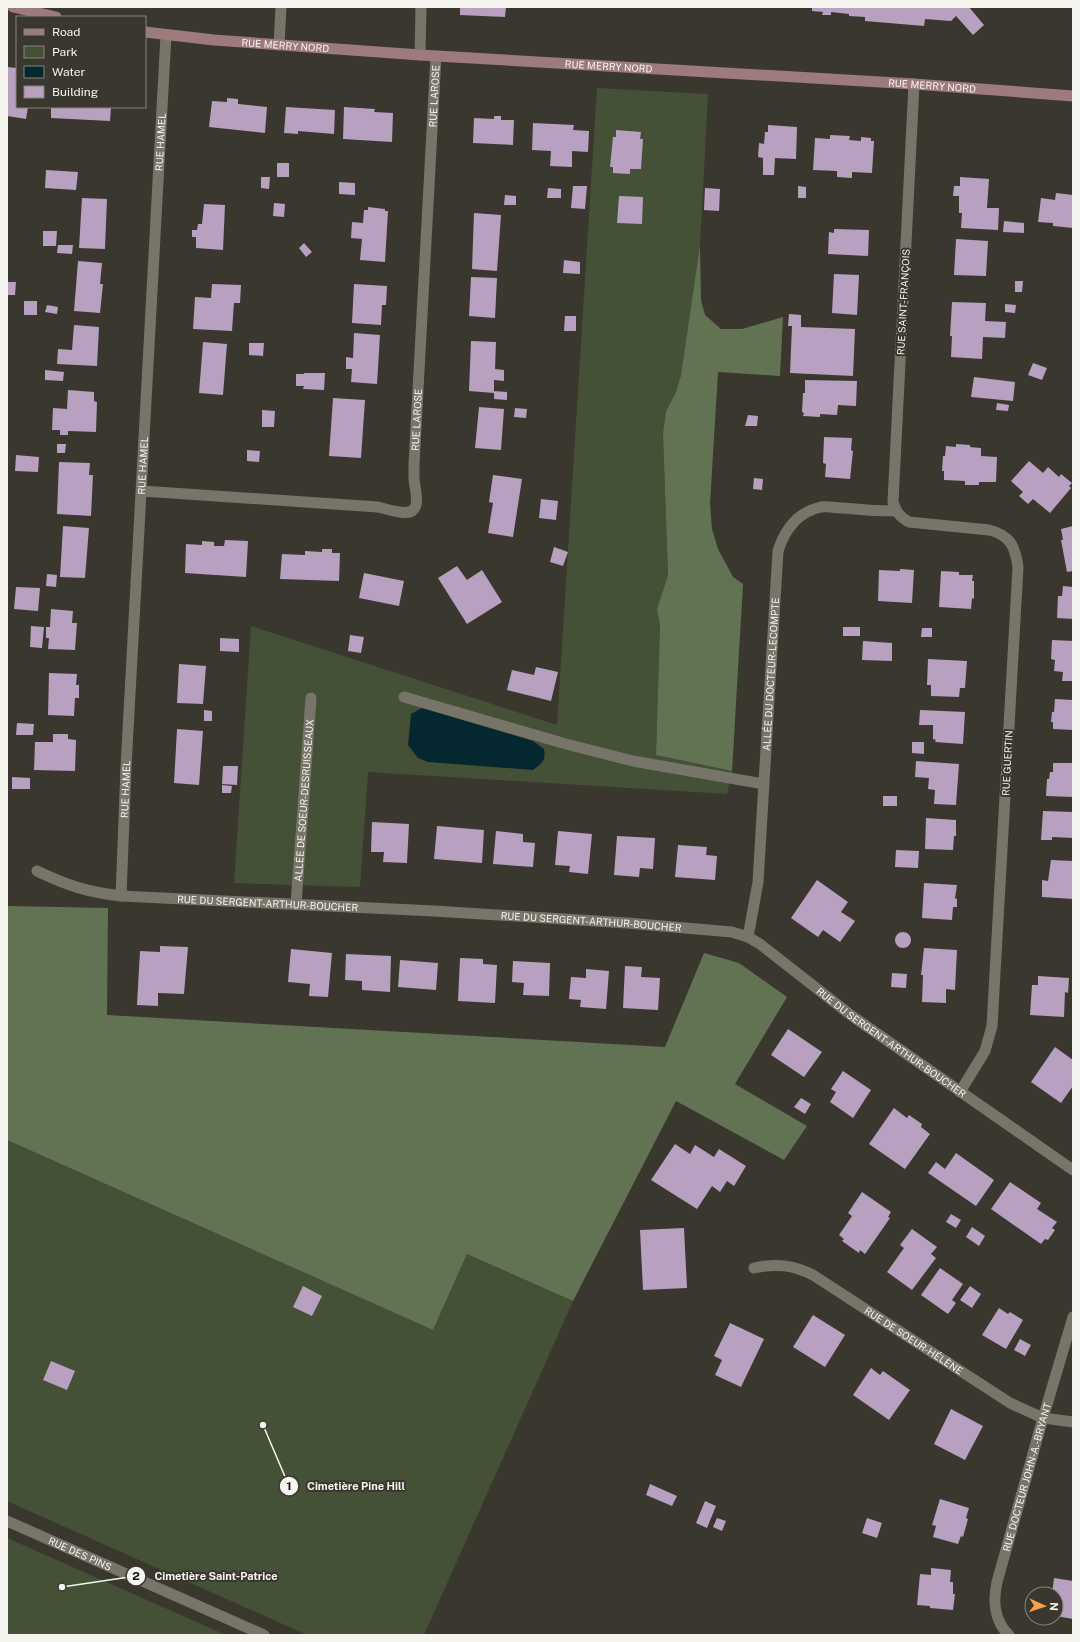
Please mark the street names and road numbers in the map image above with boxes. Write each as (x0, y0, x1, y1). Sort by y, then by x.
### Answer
street label: RUE MERRY NORD (241, 36, 330, 54)
street label: RUE MERRY NORD (564, 58, 653, 75)
street label: RUE LAROSE (426, 65, 441, 128)
street label: RUE MERRY NORD (888, 76, 976, 95)
street label: RUE HAMEL (153, 113, 168, 171)
street label: RUE SAINT-FRANÇOIS (894, 248, 912, 355)
street label: RUE LAROSE (409, 388, 424, 451)
street label: RUE HAMEL (135, 436, 150, 495)
street label: ALLÉE DU DOCTEUR-LECOMPTE (760, 597, 781, 751)
street label: ALLÉE DE SOEUR-DESRUISSEAUX (292, 718, 315, 882)
street label: RUE GUERTIN (999, 730, 1015, 796)
street label: RUE HAMEL (118, 760, 132, 818)
street label: RUE DU SERGENT-ARTHUR-BOUCHER (177, 893, 359, 913)
street label: RUE DU SERGENT-ARTHUR-BOUCHER (500, 909, 682, 934)
street label: RUE DU SERGENT-ARTHUR-BOUCHER (814, 985, 969, 1100)
street label: RUE DE SOEUR-HÉLÈNE (862, 1304, 965, 1377)
street label: RUE DOCTEUR JOHN-A.-BRYANT (1000, 1401, 1053, 1553)
street label: RUE DES PINS (47, 1534, 114, 1573)

